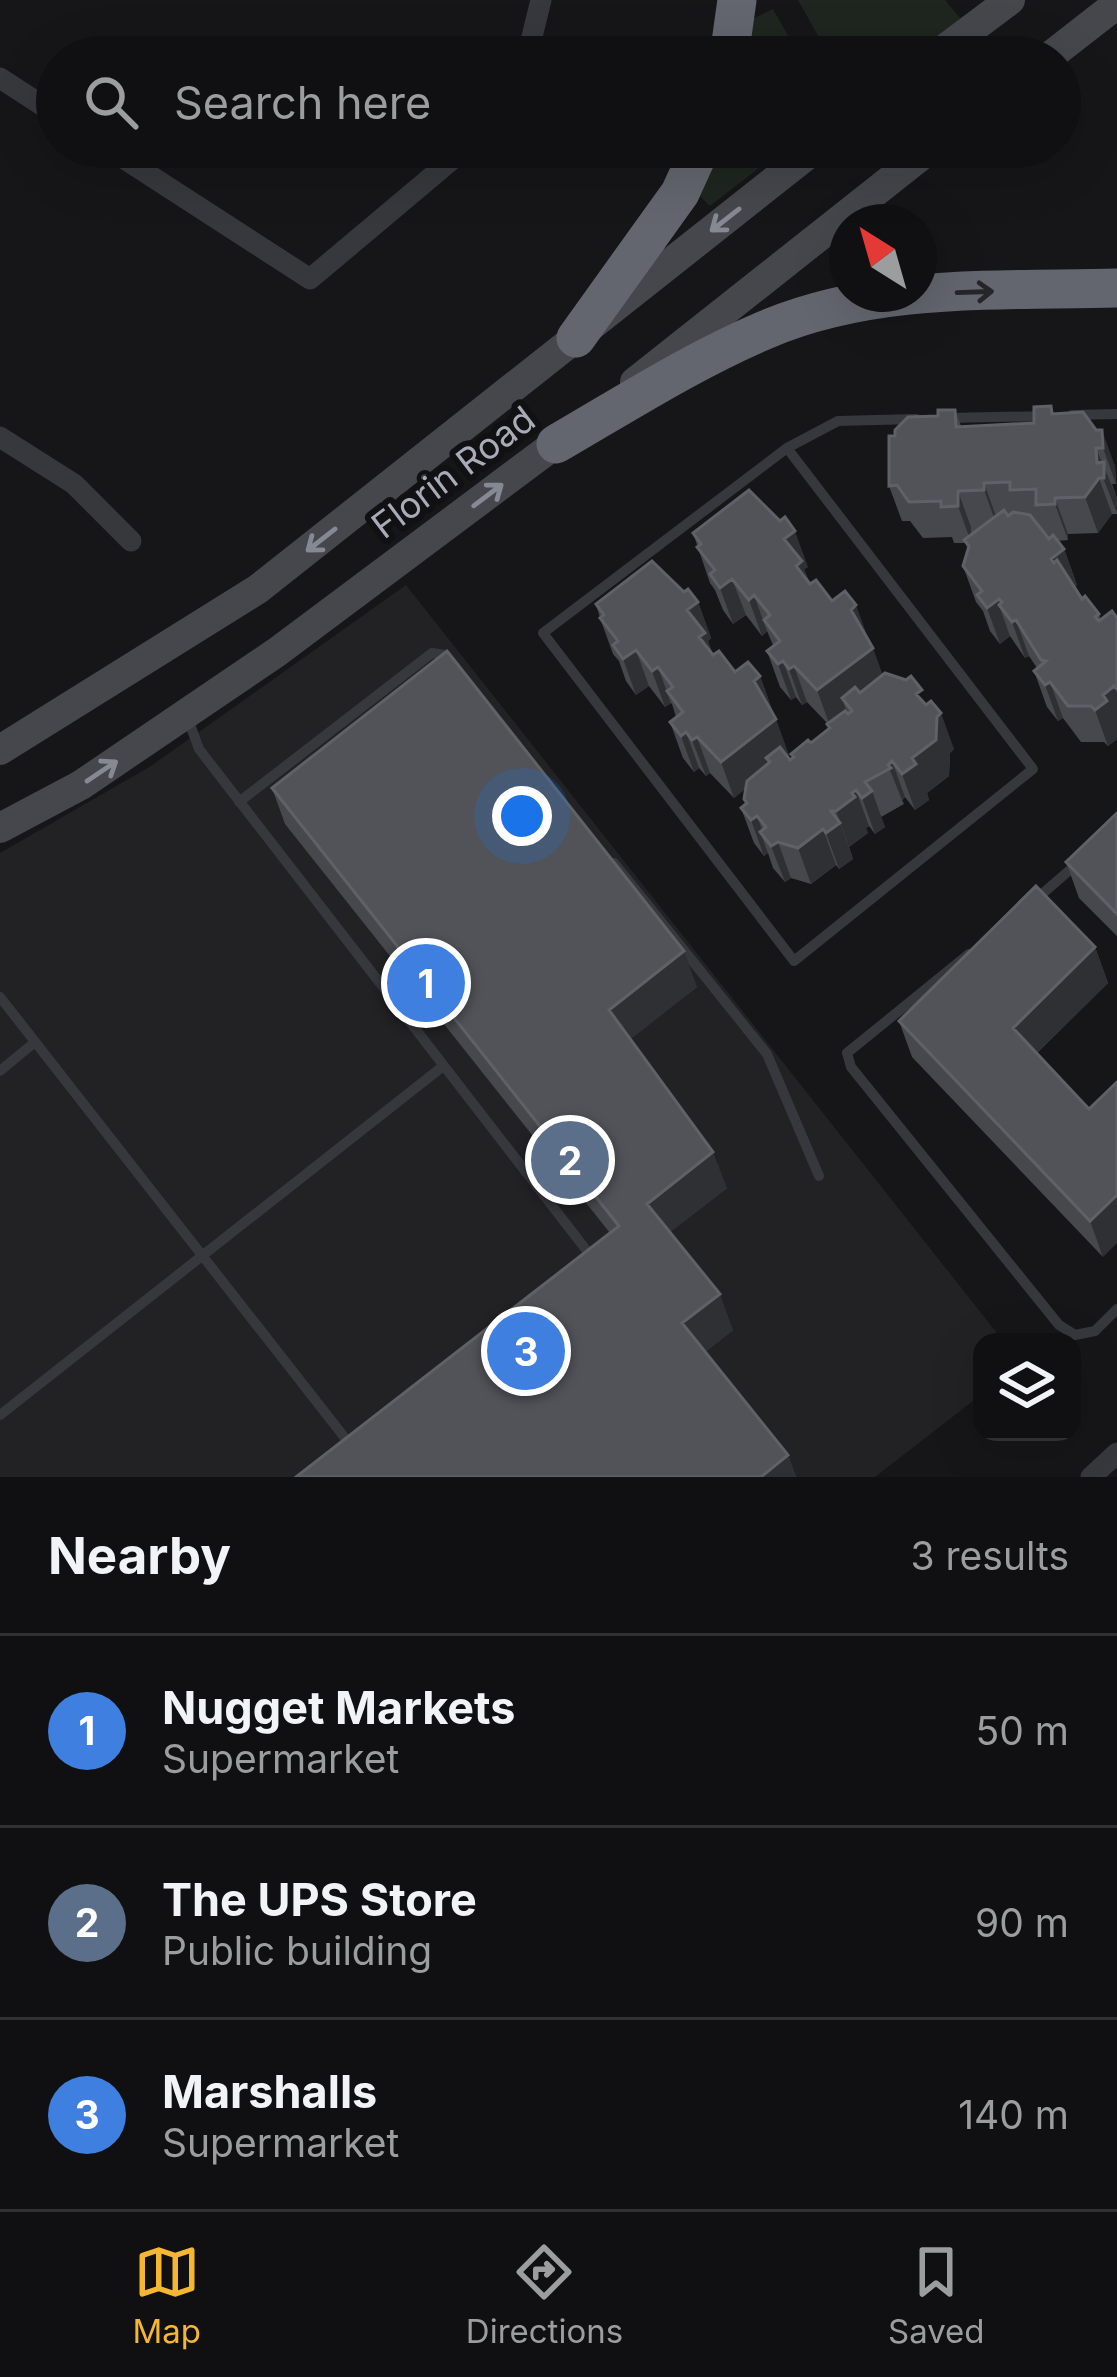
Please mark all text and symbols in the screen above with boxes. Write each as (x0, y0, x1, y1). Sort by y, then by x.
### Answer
search box (36, 36, 1081, 168)
icon: search (78, 69, 144, 135)
text: Search here (174, 75, 431, 130)
north arrow (829, 204, 937, 312)
one-way arrow (710, 206, 742, 233)
one-way arrow (955, 280, 994, 303)
street label: Florin Road (363, 396, 543, 548)
one-way arrow (471, 483, 503, 509)
one-way arrow (306, 526, 338, 553)
one-way arrow (85, 759, 119, 784)
your location (492, 786, 552, 846)
pin: 1 (387, 938, 465, 1028)
pin: 2 (531, 1115, 609, 1205)
pin: 3 (487, 1306, 565, 1396)
map controls (973, 1333, 1081, 1441)
button: layers (973, 1333, 1081, 1441)
text: Nearby (48, 1525, 231, 1586)
text: 3 results (911, 1532, 1069, 1579)
text: Nugget Markets (162, 1680, 515, 1735)
text: 1 (79, 1707, 95, 1754)
text: 50 m (976, 1707, 1069, 1754)
text: Supermarket (162, 1735, 399, 1782)
text: The UPS Store (162, 1872, 477, 1927)
text: 2 (75, 1899, 99, 1946)
text: 90 m (975, 1899, 1069, 1946)
text: Public building (162, 1927, 432, 1974)
text: Marshalls (162, 2064, 377, 2119)
text: 3 (74, 2091, 100, 2138)
text: 140 m (958, 2091, 1069, 2138)
text: Supermarket (162, 2119, 399, 2166)
tab: Map (132, 2239, 201, 2351)
tab: Directions (466, 2239, 623, 2351)
tab: Saved (888, 2239, 985, 2351)

